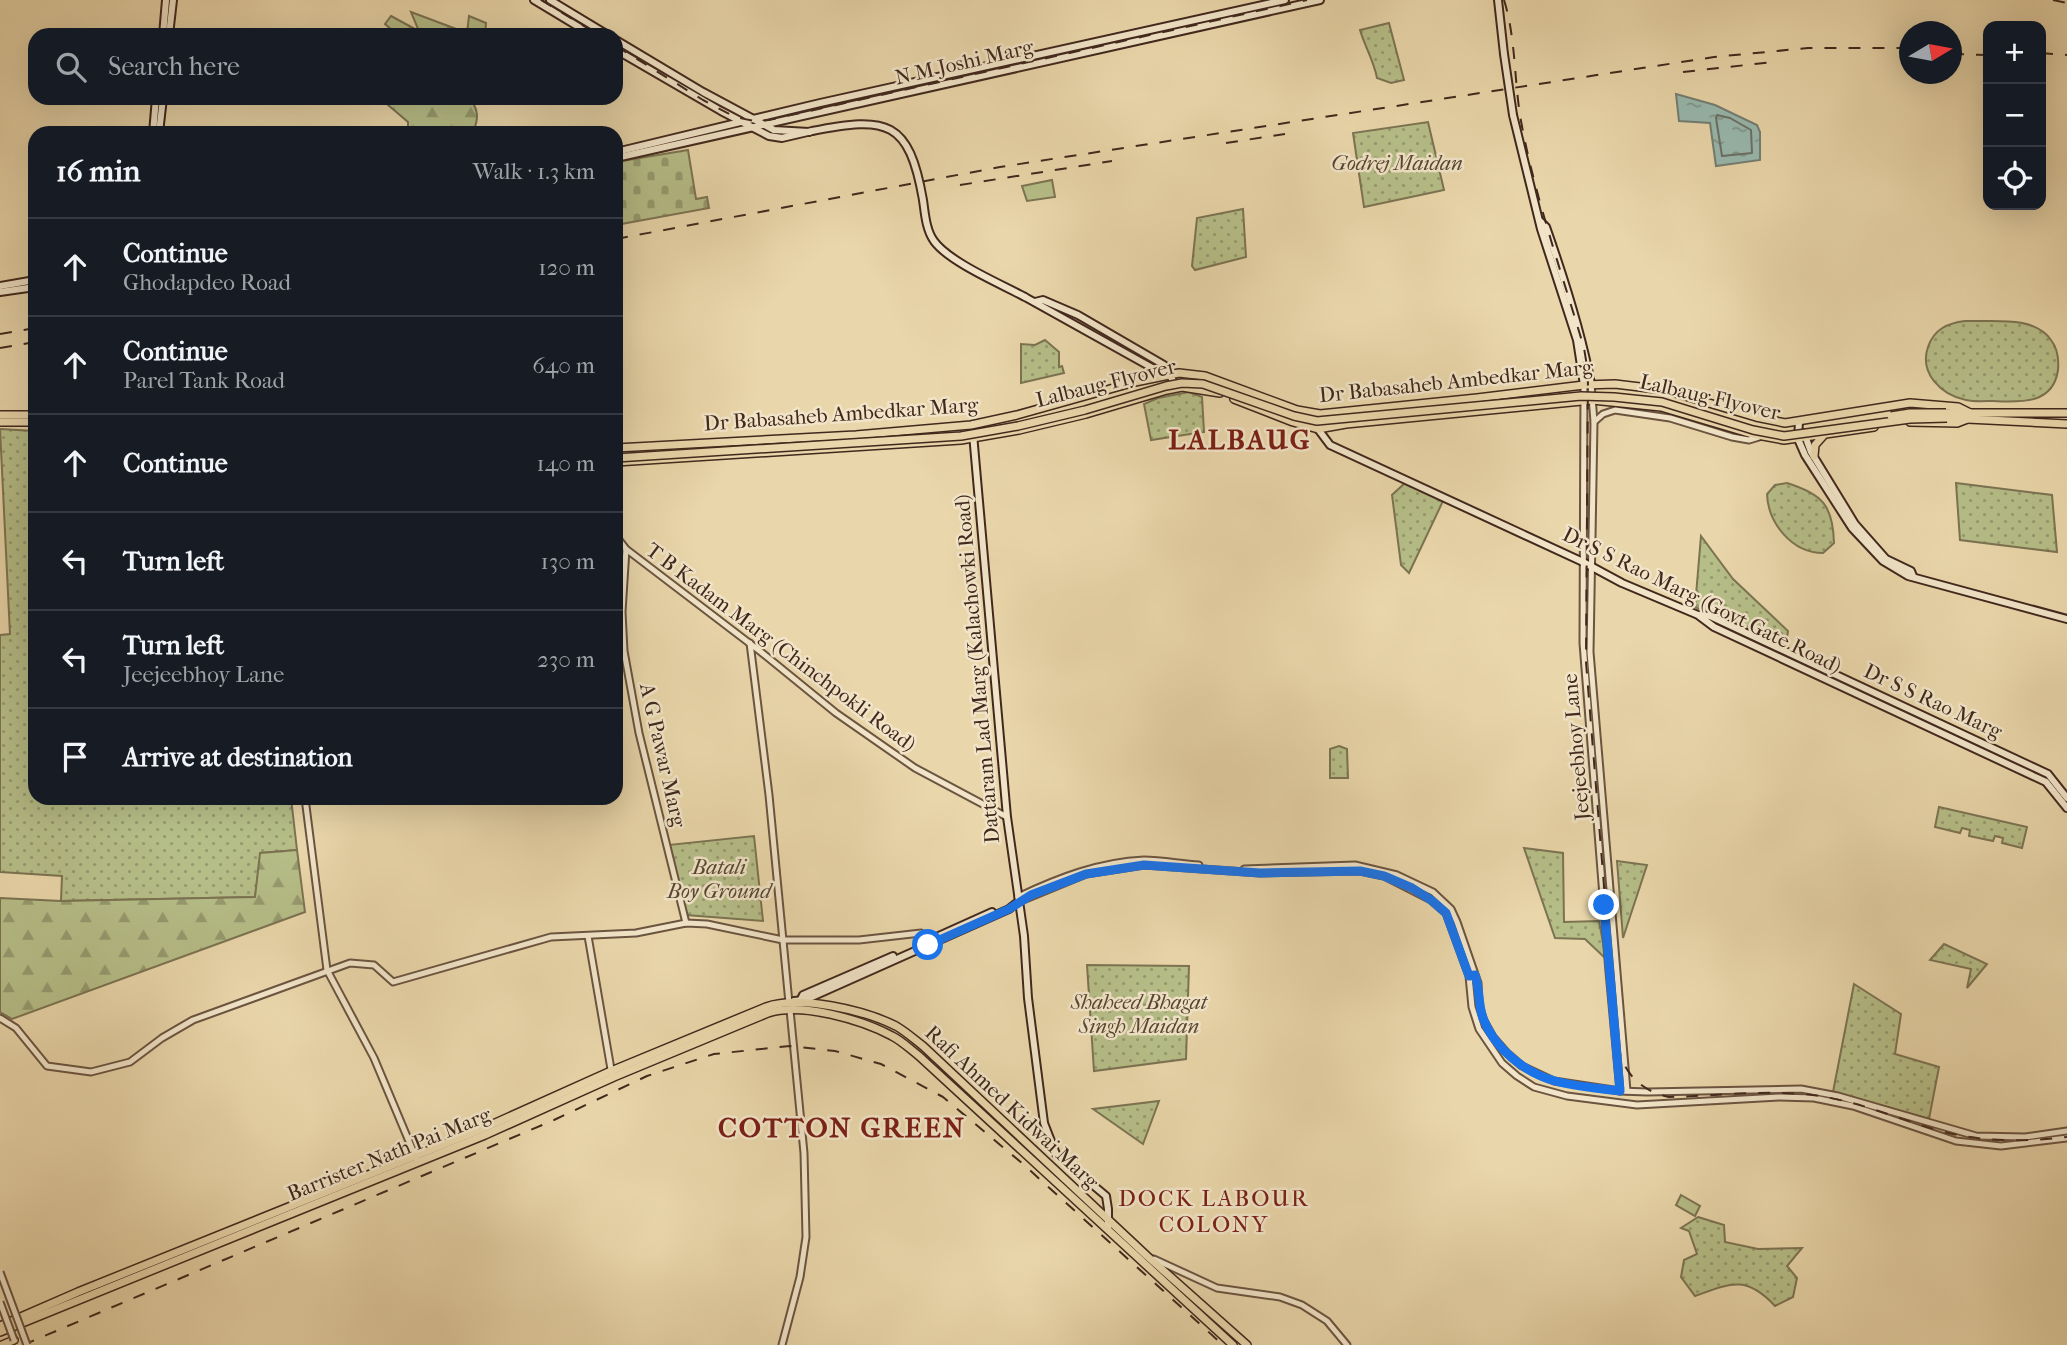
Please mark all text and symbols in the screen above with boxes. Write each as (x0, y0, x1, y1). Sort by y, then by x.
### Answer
north arrow (1899, 21, 1962, 84)
map controls (1983, 21, 2046, 210)
button: + (1983, 21, 2046, 84)
search box (28, 28, 623, 105)
street label: N M Joshi Marg (892, 34, 1036, 90)
icon: search (52, 48, 90, 86)
text: Search here (108, 51, 240, 82)
button: − (1983, 84, 2046, 147)
button: locate (1983, 147, 2046, 210)
park label: Godrej Maidan (1331, 151, 1463, 175)
text: 16 min (56, 154, 140, 189)
text: Walk · 1.3 km (473, 158, 595, 185)
text: Continue (123, 238, 228, 269)
icon: ahead (56, 248, 94, 286)
text: 120 m (538, 254, 595, 281)
text: Ghodapdeo Road (123, 269, 291, 296)
text: Continue (123, 336, 228, 367)
icon: ahead (56, 346, 94, 384)
text: 640 m (532, 352, 595, 379)
street label: Lalbaug Flyover (1033, 354, 1179, 412)
street label: Dr Babasaheb Ambedkar Marg (1318, 355, 1595, 407)
text: Parel Tank Road (123, 367, 285, 394)
street label: Lalbaug Flyover (1637, 369, 1783, 425)
street label: Dr Babasaheb Ambedkar Marg (703, 392, 980, 436)
district label: LALBAUG (1168, 423, 1312, 456)
icon: ahead (56, 444, 94, 482)
text: Continue (123, 448, 228, 479)
text: 140 m (536, 450, 595, 477)
street label: Dattaram Lad Marg (Kalachowki Road) (950, 494, 1004, 844)
street label: Dr S S Rao Marg (Govt Gate Road) (1559, 522, 1845, 678)
street label: T B Kadam Marg (Chinchpokli Road) (641, 538, 921, 756)
icon: left (56, 542, 94, 580)
text: Turn left (123, 546, 224, 577)
text: 130 m (541, 548, 595, 575)
text: Turn left (123, 630, 224, 661)
icon: left (56, 640, 94, 678)
text: 230 m (537, 646, 595, 673)
street label: Dr S S Rao Marg (1860, 659, 2007, 744)
text: Jeejeebhoy Lane (123, 661, 284, 688)
street label: Jeejeebhoy Lane (1558, 673, 1595, 823)
street label: A G Pawar Marg (635, 680, 691, 830)
icon: arrive (56, 738, 94, 776)
text: Arrive at destination (123, 742, 353, 773)
park label: Batali Boy Ground (666, 855, 773, 903)
route end (1588, 889, 1619, 920)
route start (912, 929, 943, 960)
park label: Shaheed Bhagat Singh Maidan (1070, 990, 1209, 1038)
street label: Rafi Ahmed Kidwai Marg (920, 1020, 1104, 1194)
street label: Barrister Nath Pai Marg (284, 1102, 495, 1206)
district label: COTTON GREEN (718, 1111, 966, 1144)
district label: DOCK LABOUR COLONY (1118, 1185, 1310, 1238)

